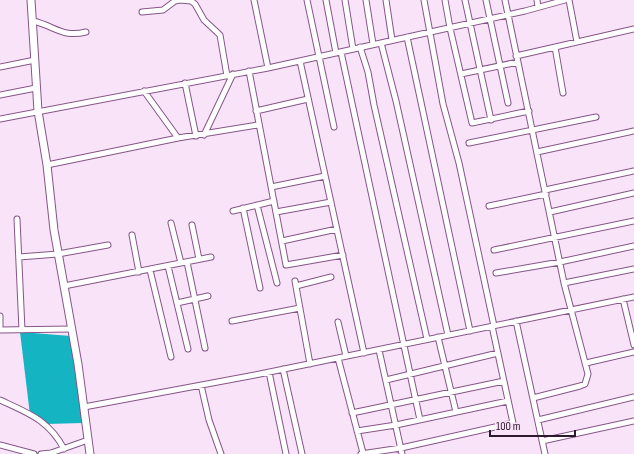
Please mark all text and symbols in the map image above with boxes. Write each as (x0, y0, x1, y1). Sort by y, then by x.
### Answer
scale bar (490, 412, 575, 438)
text: 100 m (496, 419, 521, 434)

